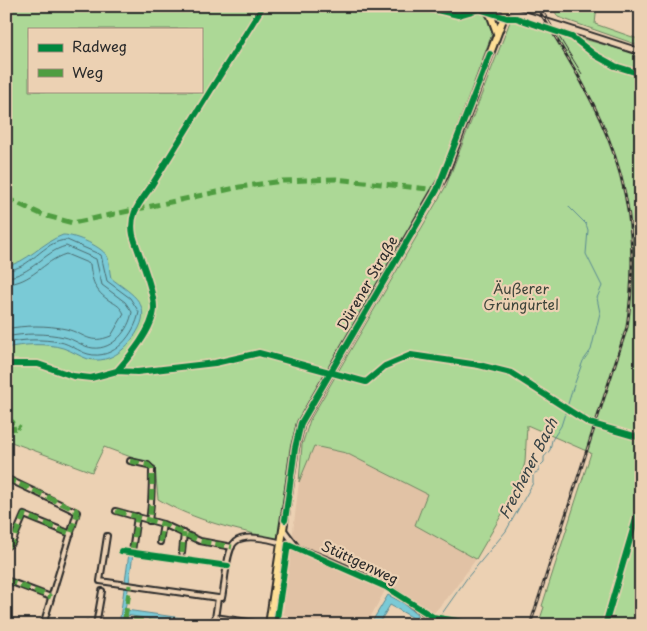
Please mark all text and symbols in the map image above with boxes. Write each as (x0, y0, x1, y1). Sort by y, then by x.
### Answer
legend (28, 28, 202, 92)
text: Radweg (72, 34, 127, 57)
text: Weg (72, 60, 103, 83)
street label: Dürener Straße (331, 232, 403, 334)
park label: Äußerer Grüngürtel (483, 278, 559, 315)
water label: Frechener Bach (492, 413, 562, 522)
street label: Stüttgenweg (318, 535, 402, 589)

